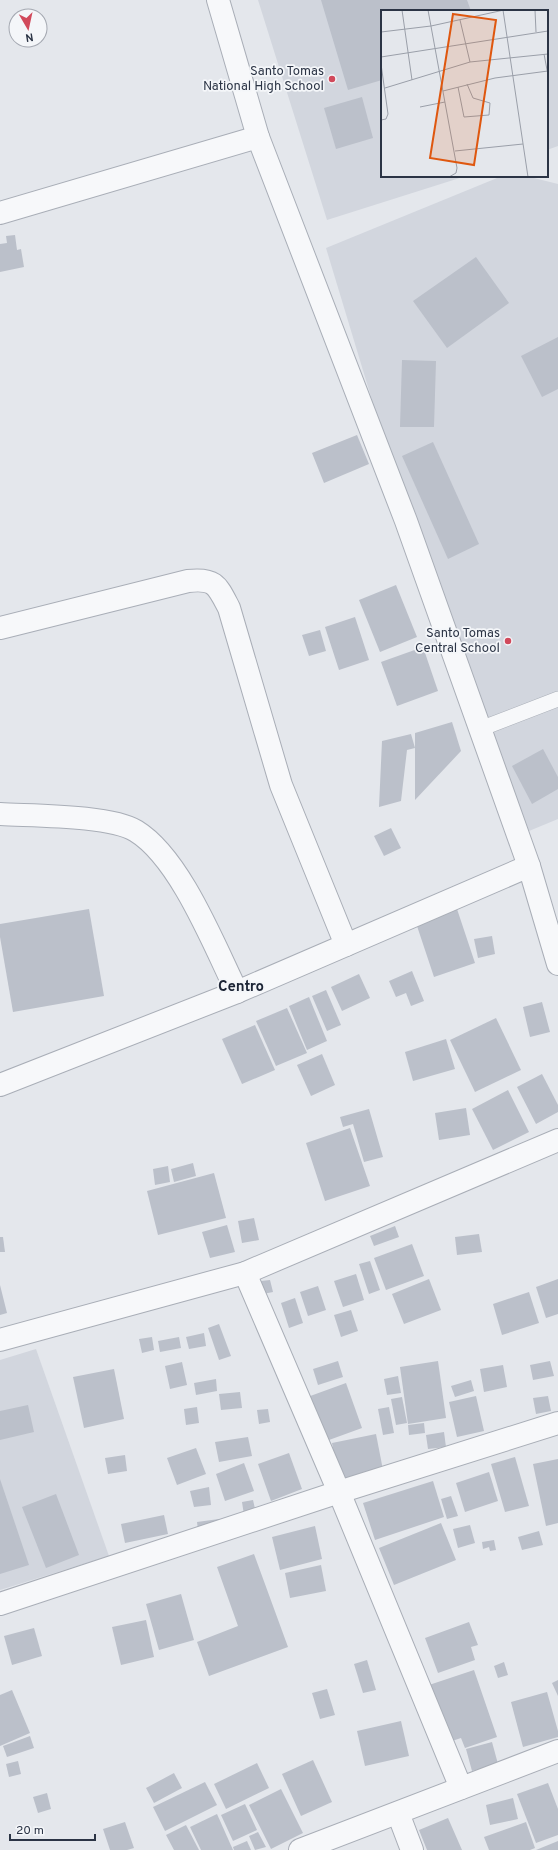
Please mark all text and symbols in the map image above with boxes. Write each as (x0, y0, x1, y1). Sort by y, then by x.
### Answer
north arrow (8, 8, 48, 48)
inset map (381, 10, 548, 177)
text: N (24, 29, 34, 44)
place label: Santo Tomas National High School (203, 64, 324, 95)
marker: Santo Tomas National High School (327, 74, 337, 84)
place label: Santo Tomas Central School (415, 626, 500, 657)
marker: Santo Tomas Central School (503, 636, 513, 646)
district label: Centro (218, 978, 264, 997)
scale bar (10, 1816, 95, 1842)
text: 20 m (16, 1823, 44, 1839)

